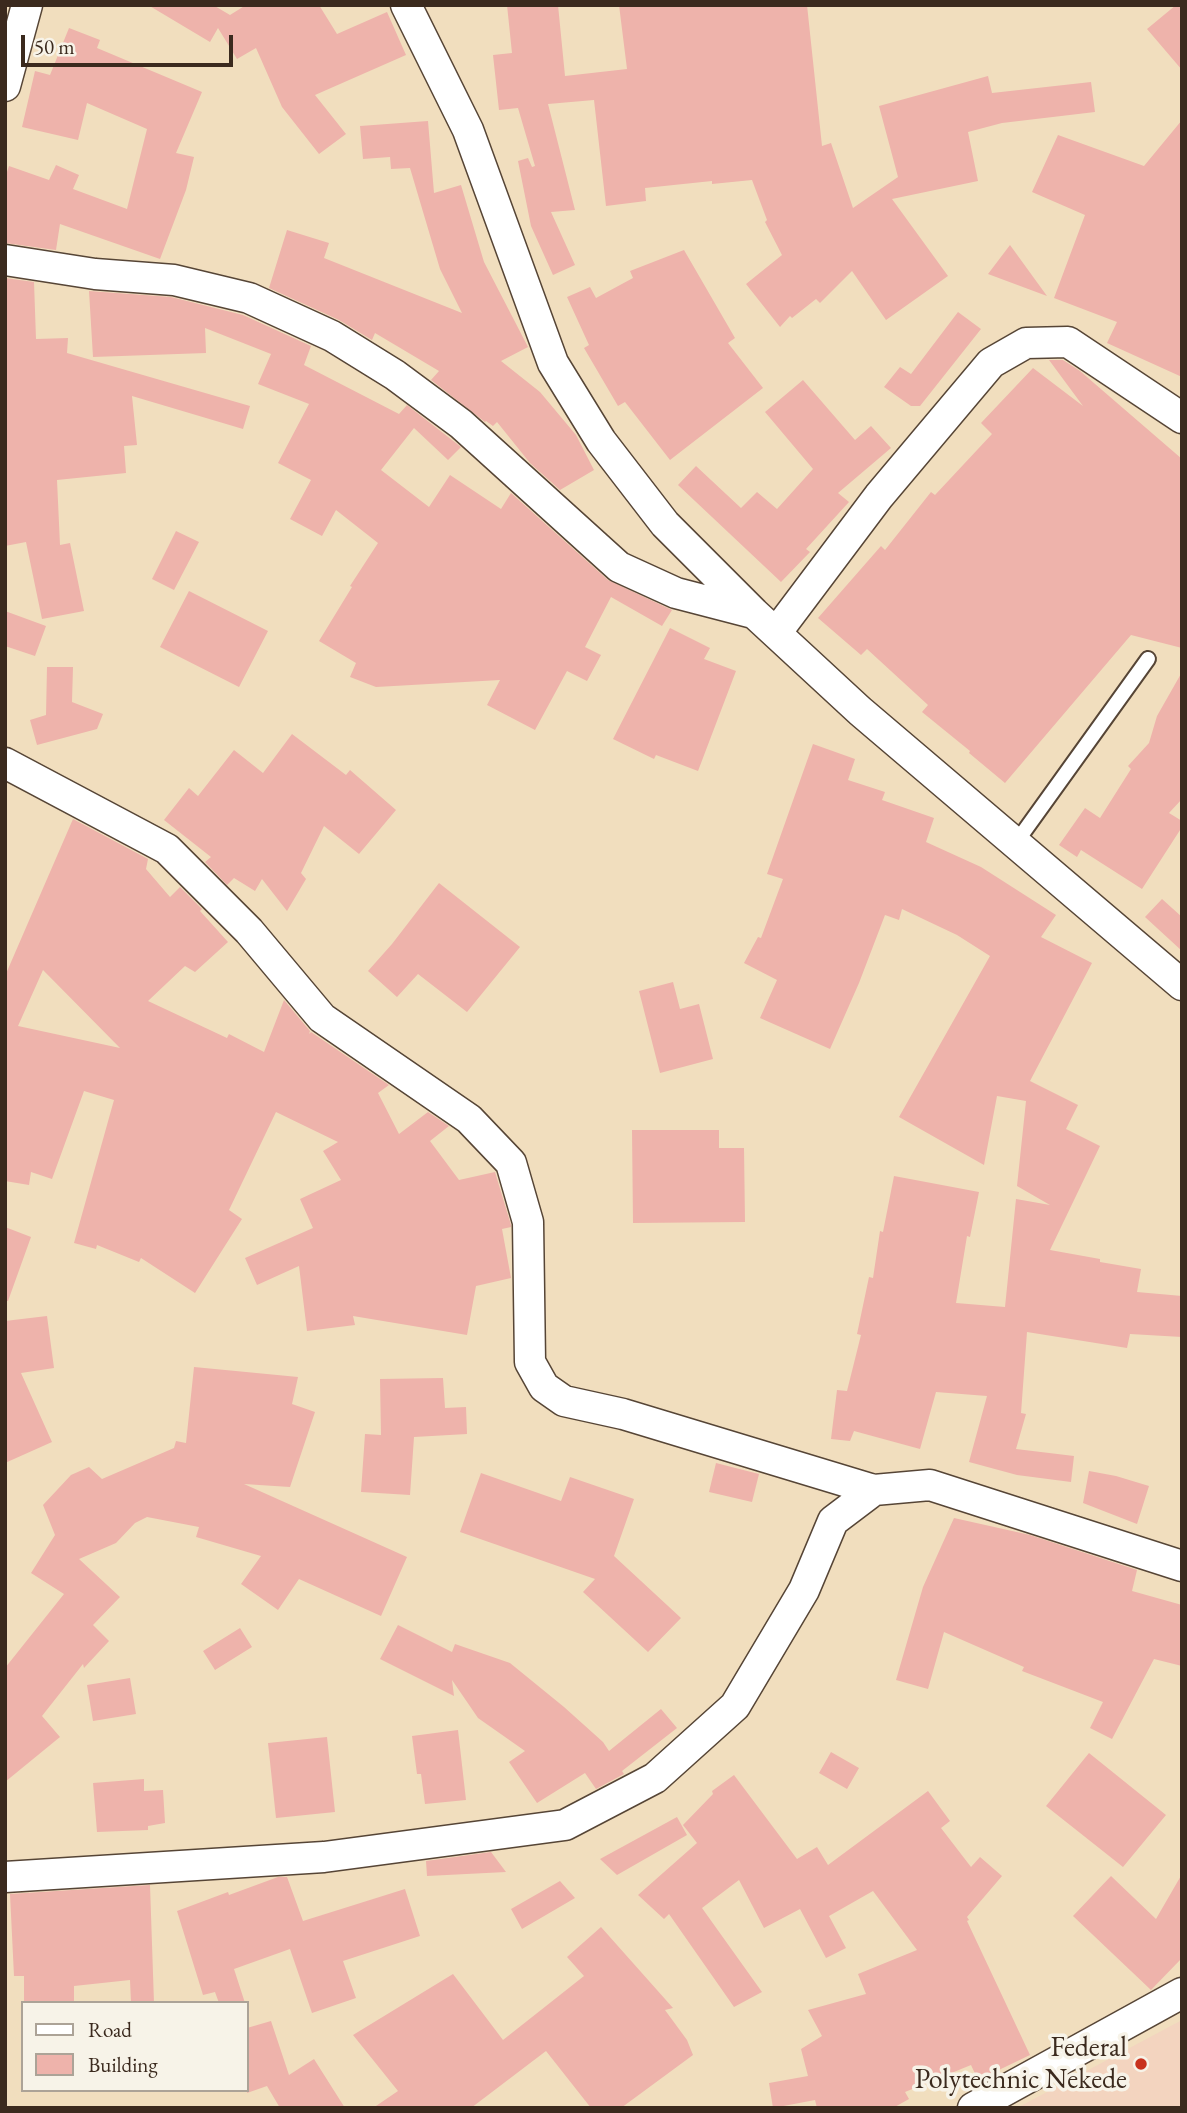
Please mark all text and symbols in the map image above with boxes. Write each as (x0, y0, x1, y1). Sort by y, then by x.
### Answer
scale bar (24, 21, 236, 65)
text: 50 m (34, 33, 75, 60)
legend (21, 2001, 248, 2092)
text: Road (88, 2016, 132, 2043)
place label: Federal Polytechnic Nekede (915, 2031, 1127, 2097)
text: Building (88, 2051, 158, 2078)
marker: Federal Polytechnic Nekede (1133, 2056, 1149, 2072)

